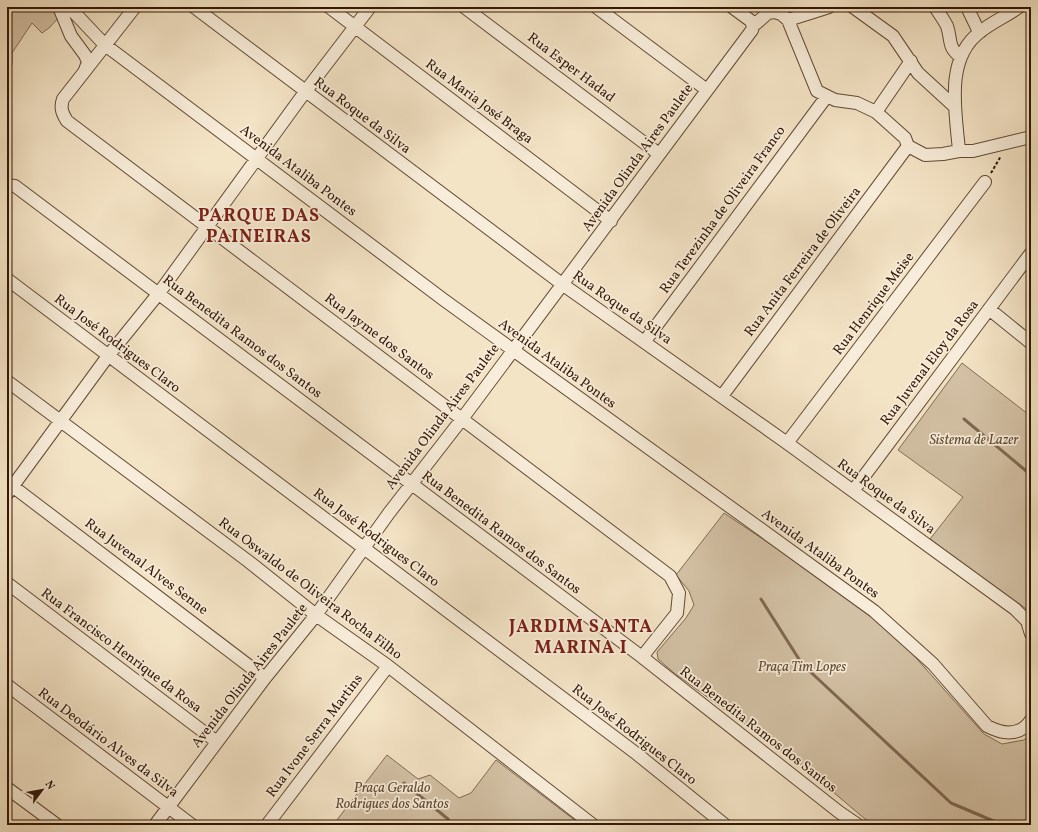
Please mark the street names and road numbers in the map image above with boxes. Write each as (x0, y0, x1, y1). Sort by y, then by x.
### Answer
street label: Rua Esper Hadad (523, 29, 619, 107)
street label: Rua Maria José Braga (421, 55, 537, 149)
street label: Rua Roque da Silva (310, 73, 415, 159)
street label: Avenida Olinda Aires Paulete (578, 80, 698, 236)
street label: Avenida Ataliba Pontes (236, 121, 360, 221)
street label: Rua Terezinha de Oliveira Franco (656, 122, 790, 298)
street label: Rua Anita Ferreira de Oliveira (740, 183, 866, 341)
street label: Rua Henrique Meise (829, 248, 919, 359)
street label: Rua Roque da Silva (569, 267, 675, 349)
street label: Rua Benedita Ramos dos Santos (158, 271, 326, 403)
street label: Rua Jayme dos Santos (320, 289, 438, 385)
street label: Rua José Rodrigues Claro (50, 290, 184, 398)
street label: Rua Juvenal Eloy da Rosa (876, 296, 984, 430)
street label: Avenida Ataliba Pontes (494, 315, 620, 413)
street label: Avenida Olinda Aires Paulete (382, 340, 504, 494)
street label: Rua Roque da Silva (833, 455, 939, 539)
street label: Rua Benedita Ramos dos Santos (417, 467, 585, 599)
street label: Rua José Rodrigues Claro (309, 484, 443, 592)
street label: Avenida Ataliba Pontes (757, 505, 883, 603)
street label: Rua Juvenal Alves Senne (80, 514, 212, 620)
street label: Rua Oswaldo de Oliveira Rocha Filho (214, 514, 406, 664)
street label: Rua Francisco Henrique da Rosa (37, 584, 205, 718)
street label: Avenida Olinda Aires Paulete (188, 600, 313, 752)
street label: Rua Benedita Ramos dos Santos (675, 662, 841, 798)
street label: Rua Ivone Serra Martins (262, 670, 368, 802)
street label: Rua José Rodrigues Claro (568, 680, 700, 790)
street label: Rua Deodário Alves da Silva (34, 684, 182, 802)

